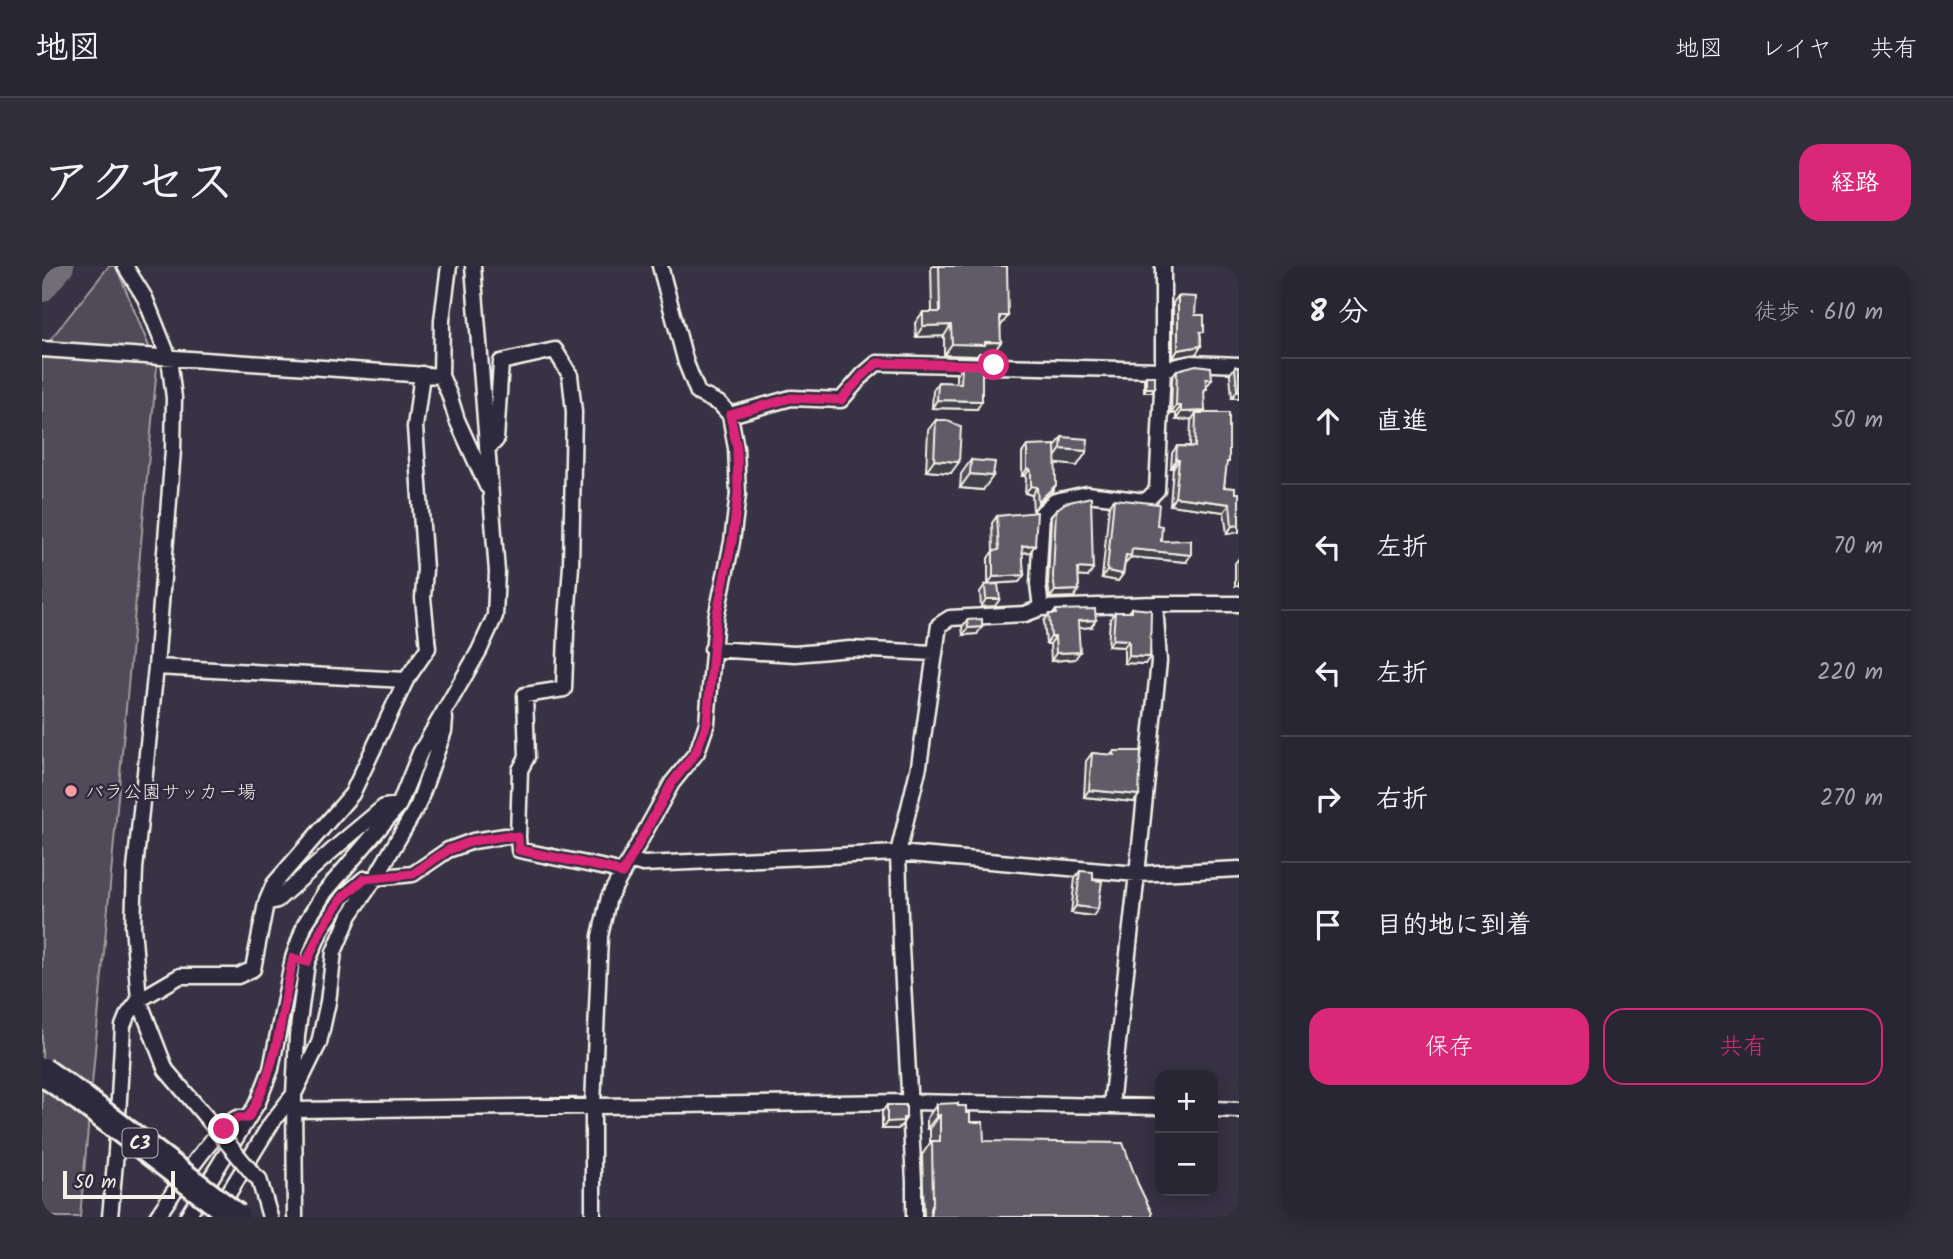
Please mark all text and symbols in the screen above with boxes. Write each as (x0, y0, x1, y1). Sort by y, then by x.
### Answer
text: 地図 (35, 23, 101, 76)
text: 地図 (1675, 30, 1723, 69)
text: レイヤ (1761, 30, 1832, 69)
text: 共有 (1870, 30, 1918, 69)
button: 経路 (1799, 144, 1911, 221)
text: アクセス (42, 146, 235, 224)
text: 8 分 (1309, 289, 1368, 337)
text: 徒歩 · 610 m (1754, 295, 1883, 331)
route start (978, 349, 1009, 380)
text: 直進 (1376, 401, 1428, 443)
icon: ahead (1309, 402, 1347, 440)
text: 50 m (1832, 403, 1883, 439)
text: 左折 (1376, 527, 1428, 569)
icon: left (1309, 528, 1347, 566)
text: 70 m (1833, 529, 1883, 565)
text: 左折 (1376, 653, 1428, 695)
icon: left (1309, 654, 1347, 692)
text: 220 m (1817, 655, 1883, 691)
place label: バラ公園サッカー場 (85, 778, 256, 808)
text: 右折 (1376, 779, 1428, 821)
icon: right (1309, 780, 1347, 818)
text: 270 m (1820, 781, 1883, 817)
marker: バラ公園サッカー場 (63, 783, 79, 799)
text: 目的地に到着 (1376, 905, 1532, 947)
icon: arrive (1309, 906, 1347, 944)
button: 保存 (1309, 1008, 1589, 1085)
button: 共有 (1603, 1008, 1883, 1085)
map controls (1155, 1070, 1218, 1196)
button: + (1155, 1070, 1218, 1133)
route end (208, 1113, 239, 1144)
road number: C3 (122, 1128, 158, 1158)
button: − (1155, 1133, 1218, 1196)
scale bar (63, 1168, 175, 1200)
text: 50 m (74, 1168, 116, 1198)

